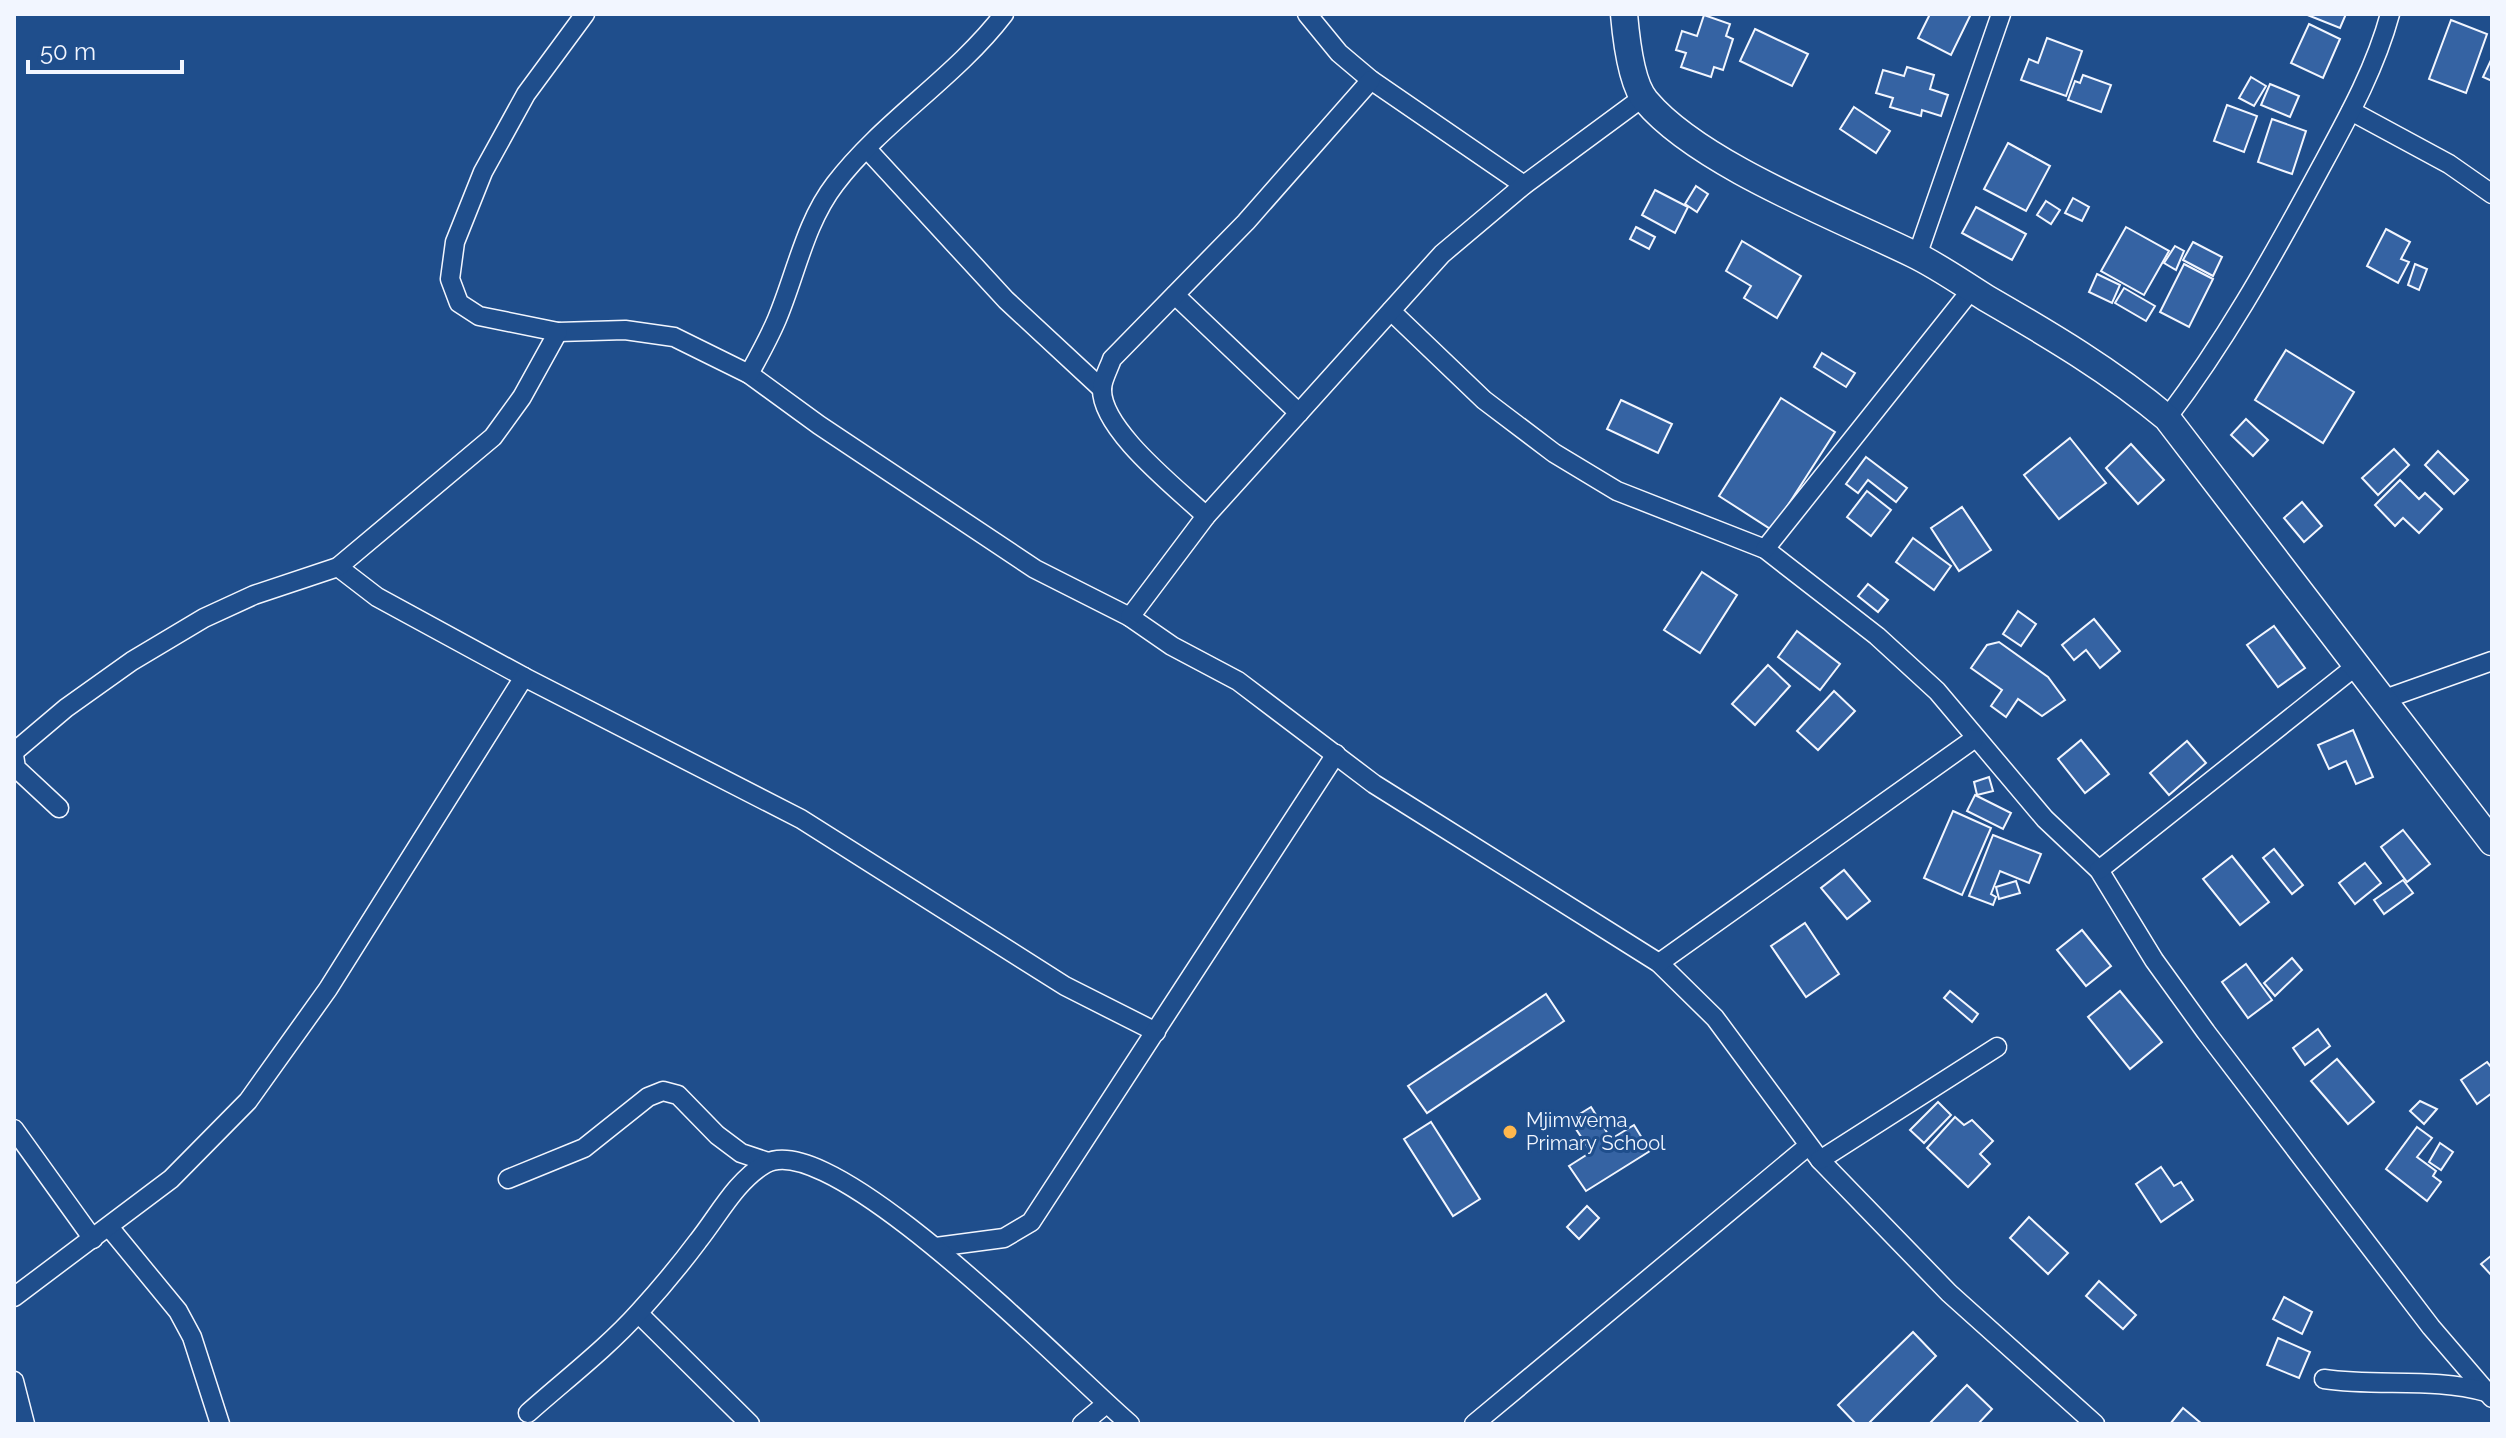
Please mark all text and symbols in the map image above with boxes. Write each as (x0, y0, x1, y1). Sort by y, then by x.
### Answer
scale bar (28, 24, 182, 74)
text: 50 m (40, 37, 96, 66)
place label: Mjimwema Primary School (1526, 1108, 1666, 1155)
marker: Mjimwema Primary School (1501, 1123, 1519, 1141)

